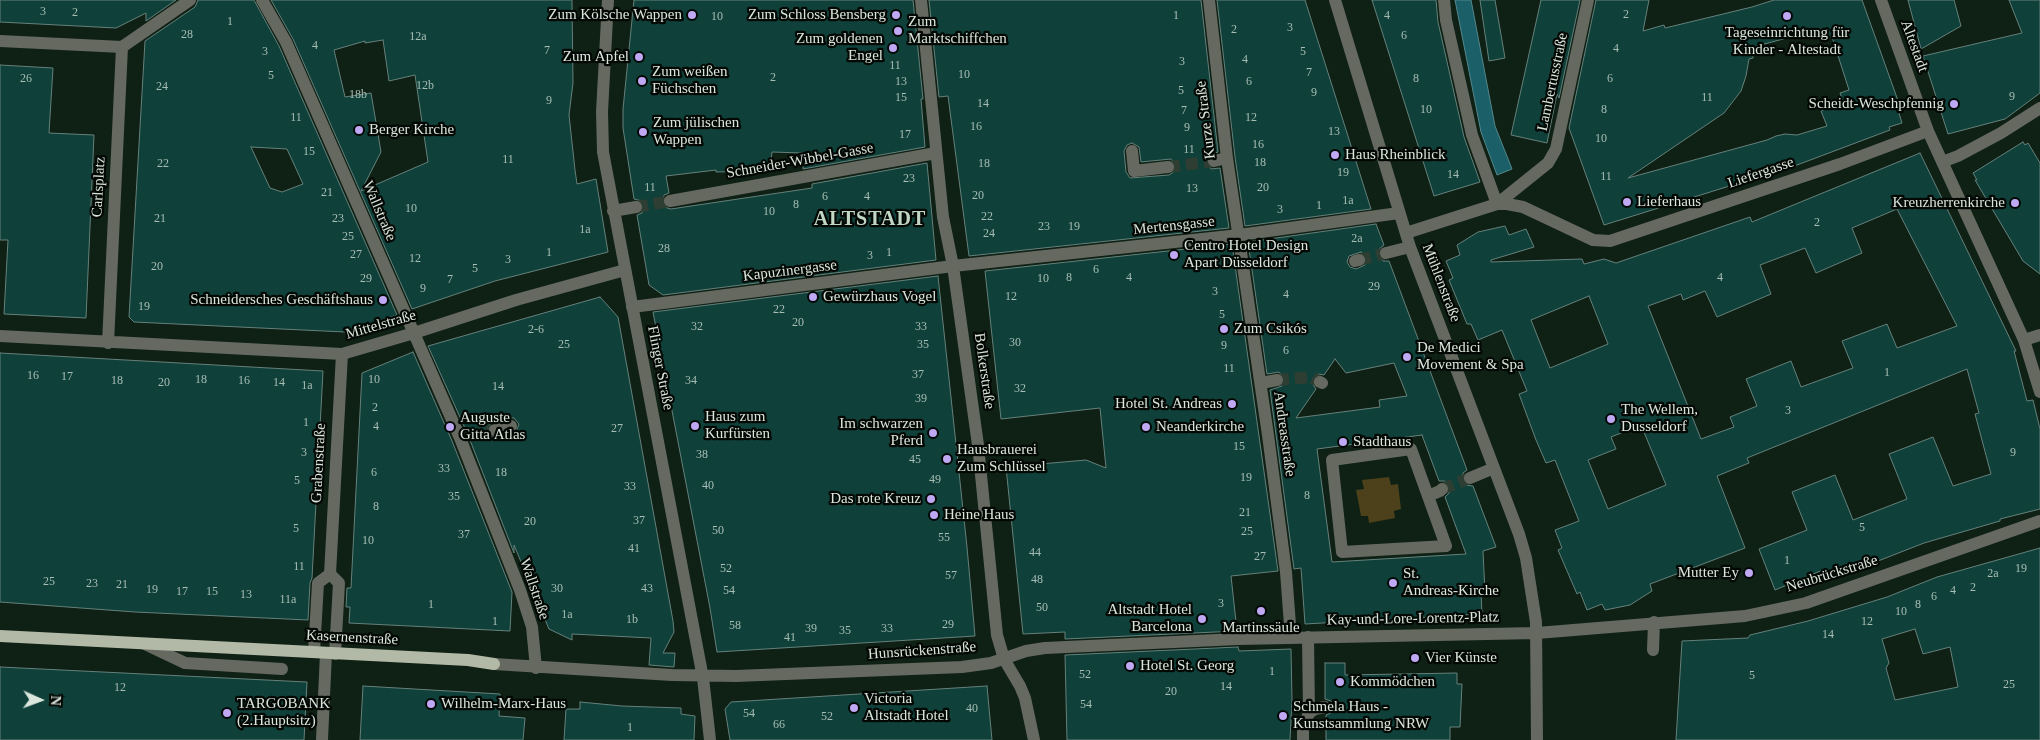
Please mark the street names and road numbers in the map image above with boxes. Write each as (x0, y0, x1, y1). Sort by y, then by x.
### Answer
street label: Altestadt (1895, 14, 1933, 78)
street label: Lambertusstraße (1532, 22, 1574, 142)
street label: Kurze Straße (1192, 75, 1220, 165)
street label: Schneider-Wibbel-Gasse (715, 137, 885, 185)
street label: Carlsplatz (88, 152, 110, 222)
street label: Liefergasse (1721, 152, 1801, 194)
street label: Wallstraße (356, 173, 402, 249)
street label: Mertensgasse (1126, 212, 1222, 240)
street label: Mühlenstraße (1415, 235, 1467, 331)
street label: Kapuzinergasse (734, 255, 846, 287)
street label: Mittelstraße (338, 305, 424, 345)
street label: Flinger Straße (642, 318, 678, 418)
street label: Bolkerstraße (969, 326, 999, 416)
street label: Andreasstraße (1268, 383, 1300, 485)
street label: Grabenstraße (308, 415, 330, 511)
street label: Neubrückstraße (1776, 549, 1888, 599)
street label: Wallstraße (513, 551, 555, 627)
street label: Kay-und-Lore-Lorentz-Platz (1317, 608, 1509, 630)
street label: Kasernenstraße (297, 626, 407, 650)
street label: Hunsrückenstraße (857, 638, 987, 664)

